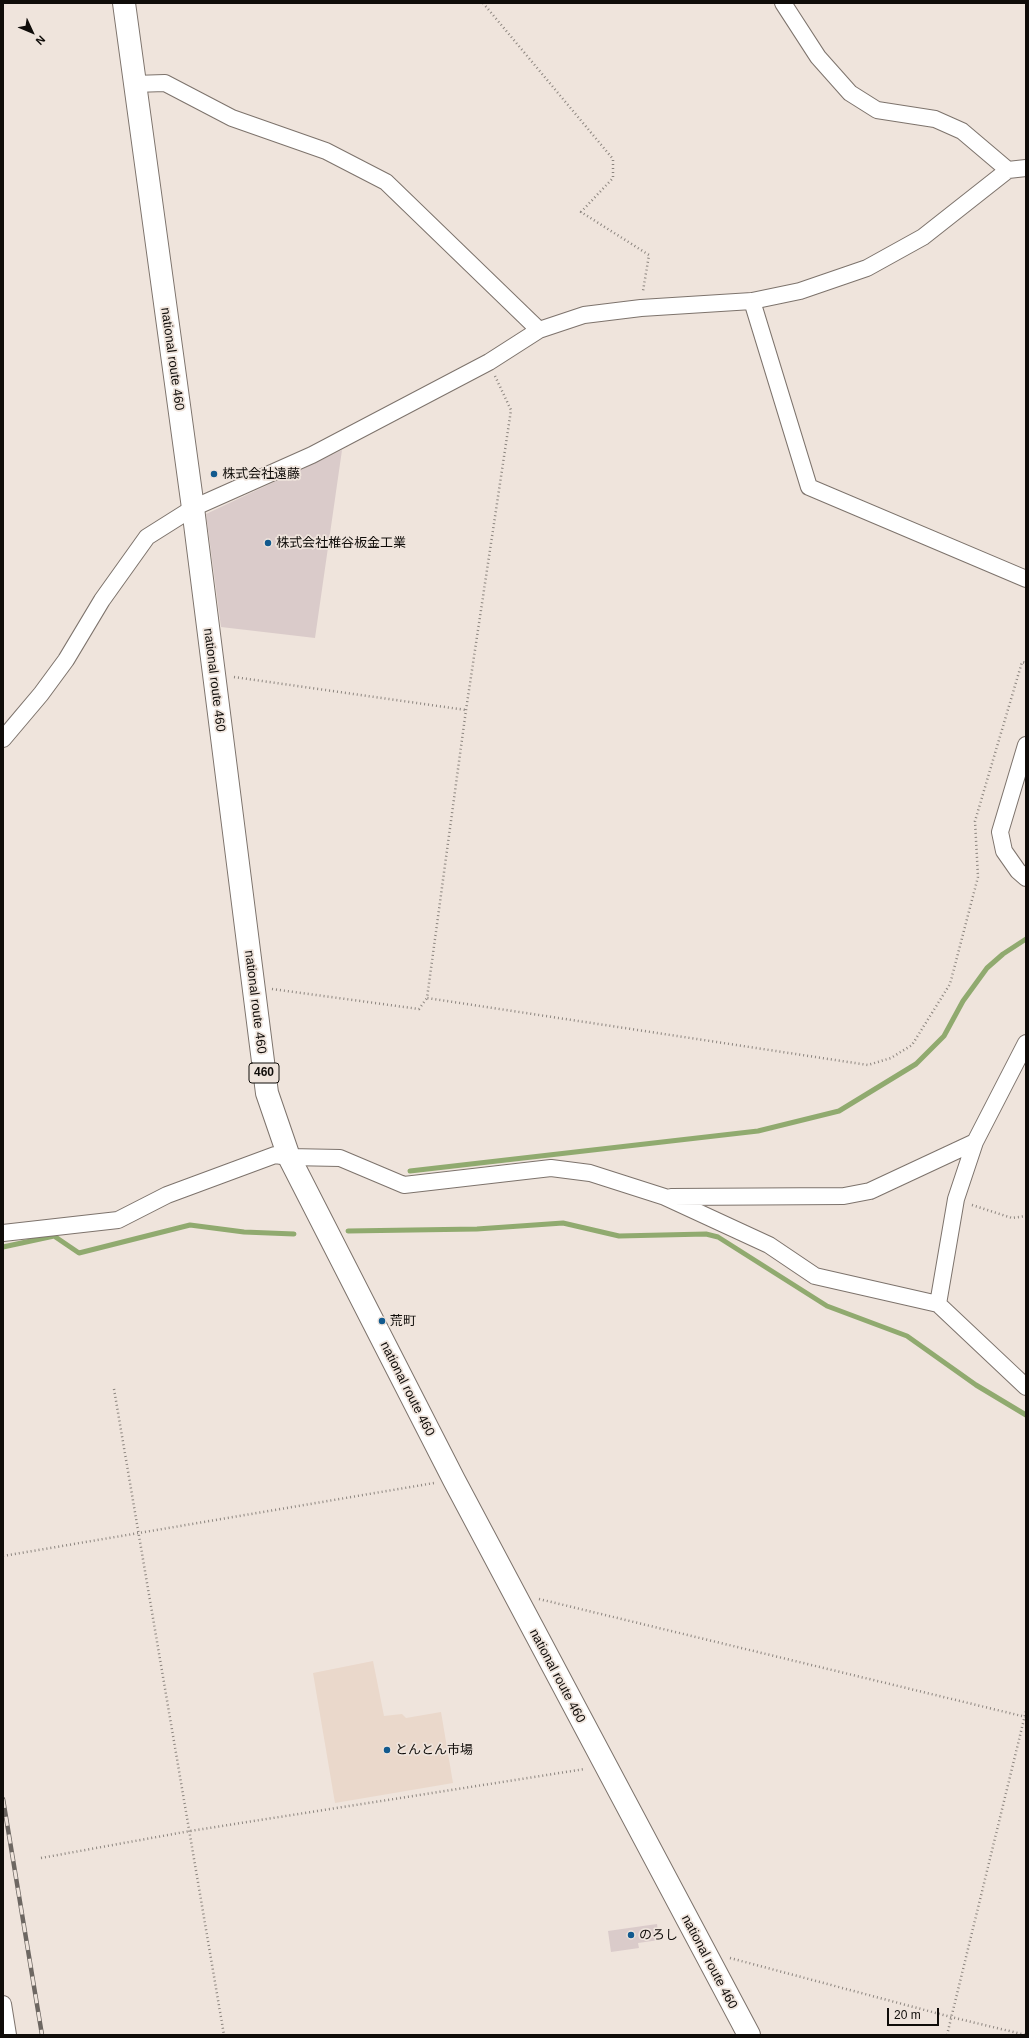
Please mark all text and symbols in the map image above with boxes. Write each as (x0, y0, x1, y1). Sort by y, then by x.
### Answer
north arrow (12, 12, 52, 52)
text: N (34, 33, 48, 47)
street label: national route 460 (157, 306, 187, 412)
place label: 株式会社遠藤 (222, 466, 300, 482)
marker: 株式会社遠藤 (209, 469, 219, 479)
place label: 株式会社椎谷板金工業 (276, 535, 406, 551)
marker: 株式会社椎谷板金工業 (263, 538, 273, 548)
street label: national route 460 (200, 627, 228, 733)
street label: national route 460 (241, 949, 269, 1055)
road number: 460 (249, 1063, 279, 1083)
place label: 荒町 (390, 1313, 416, 1329)
marker: 荒町 (377, 1316, 387, 1326)
street label: national route 460 (376, 1339, 438, 1439)
street label: national route 460 (526, 1626, 588, 1726)
place label: とんとん市場 (395, 1742, 473, 1758)
marker: とんとん市場 (382, 1745, 392, 1755)
street label: national route 460 (678, 1912, 740, 2012)
place label: のろし (639, 1927, 678, 1943)
marker: のろし (626, 1930, 636, 1940)
scale bar (889, 2000, 941, 2026)
text: 20 m (894, 2008, 921, 2022)

